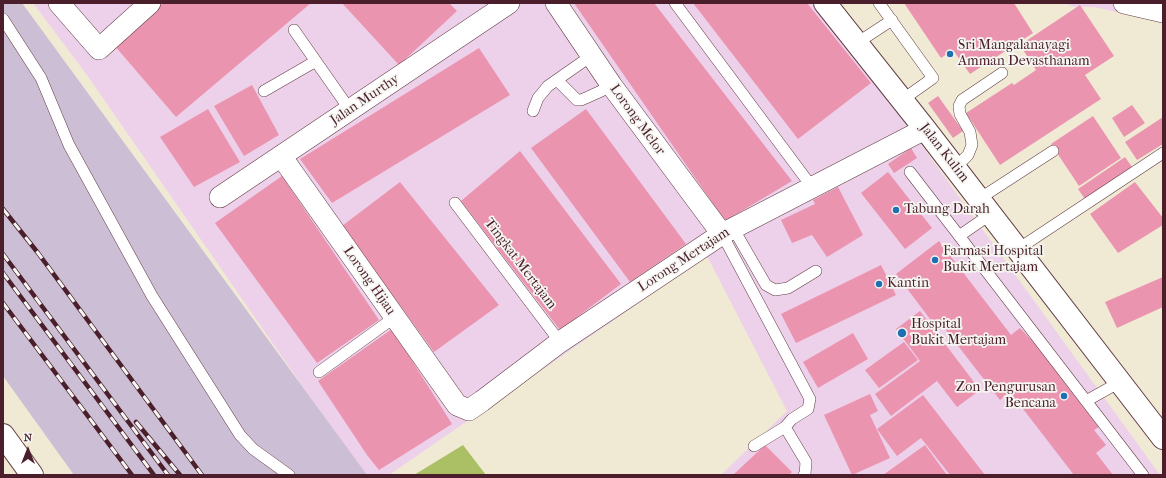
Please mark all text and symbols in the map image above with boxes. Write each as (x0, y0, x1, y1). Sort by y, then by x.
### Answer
place label: Sri Mangalanayagi Amman Devasthanam (958, 38, 1090, 70)
marker: Sri Mangalanayagi Amman Devasthanam (945, 49, 955, 59)
street label: Jalan Murthy (327, 71, 403, 129)
street label: Lorong Melor (606, 81, 668, 159)
street label: Jalan Kulim (916, 120, 972, 186)
place label: Tabung Darah (904, 202, 990, 218)
marker: Tabung Darah (891, 205, 901, 215)
street label: Tingkat Mertajam (480, 215, 560, 313)
street label: Lorong Mertajam (635, 224, 733, 296)
street label: Lorong Hijau (339, 243, 399, 319)
place label: Farmasi Hospital Bukit Mertajam (943, 244, 1043, 276)
marker: Farmasi Hospital Bukit Mertajam (930, 255, 940, 265)
place label: Kantin (887, 276, 929, 292)
marker: Kantin (874, 279, 884, 289)
place label: Hospital Bukit Mertajam (911, 317, 1006, 350)
marker: Hospital Bukit Mertajam (896, 327, 908, 339)
place label: Zon Pengurusan Bencana (956, 380, 1056, 412)
marker: Zon Pengurusan Bencana (1059, 391, 1069, 401)
north arrow (8, 430, 48, 470)
text: N (24, 431, 32, 444)

